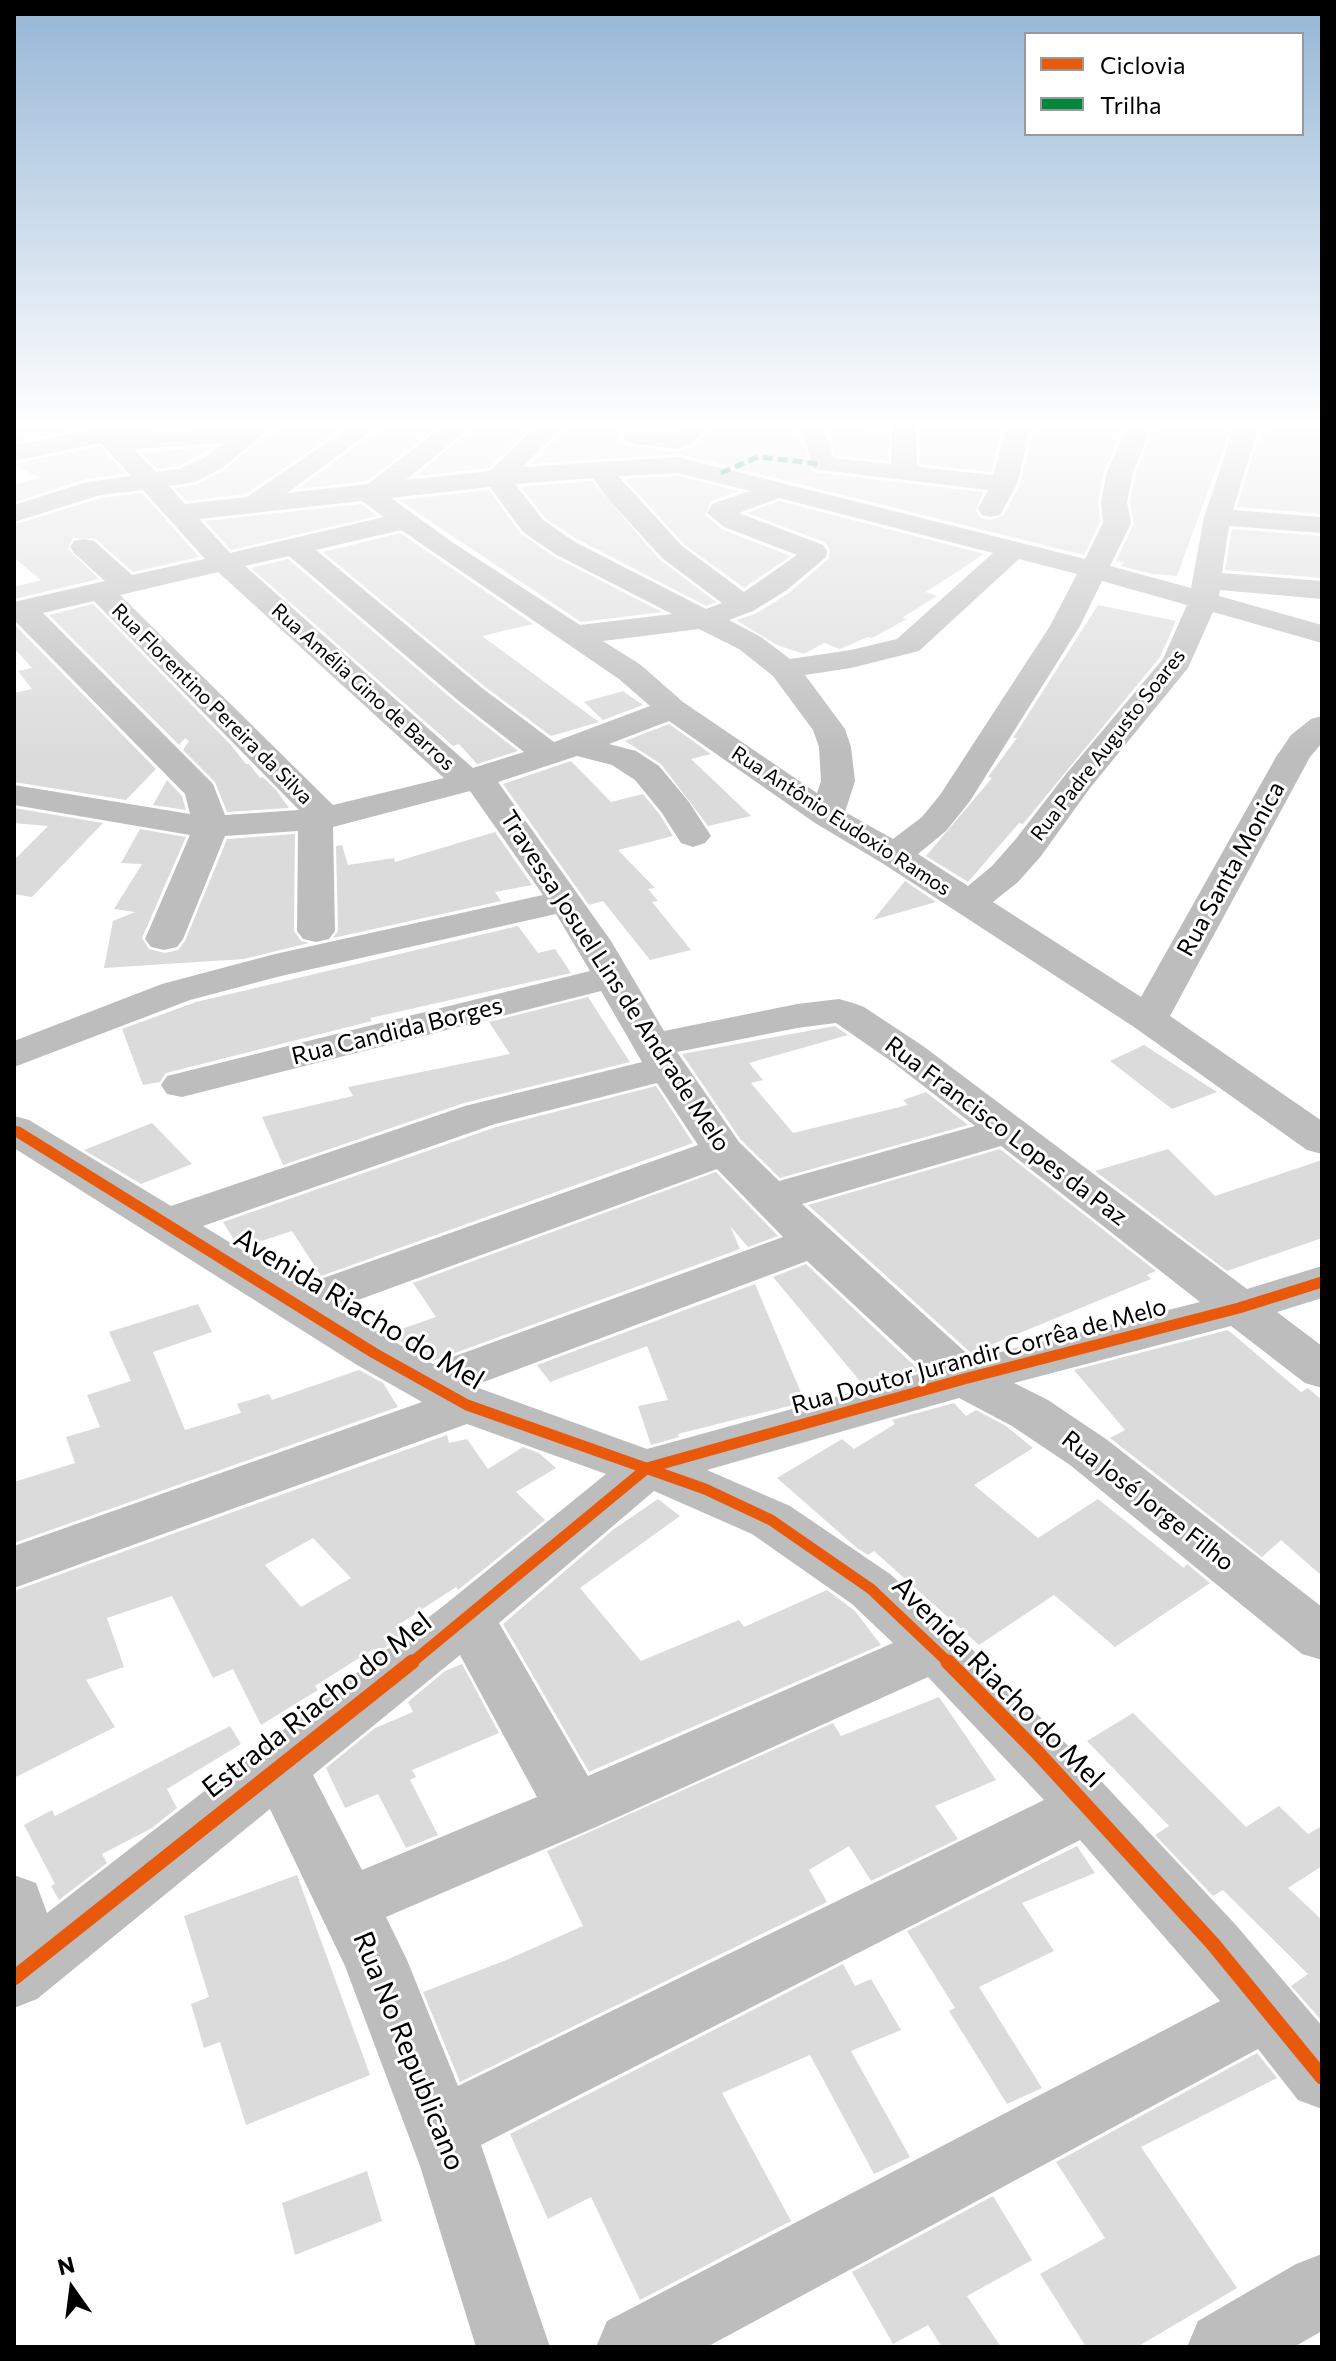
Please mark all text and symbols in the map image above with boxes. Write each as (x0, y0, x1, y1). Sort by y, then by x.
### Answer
legend (1024, 32, 1304, 136)
text: Ciclovia (1100, 50, 1186, 79)
text: Trilha (1100, 90, 1162, 119)
street label: Rua Amélia Gino de Barros (267, 598, 459, 776)
street label: Rua Florentino Pereira da Silva (107, 599, 317, 809)
street label: Rua Padre Augusto Soares (1026, 644, 1190, 846)
street label: Rua Antônio Eudoxio Ramos (727, 741, 955, 901)
street label: Rua Santa Monica (1171, 777, 1291, 961)
street label: Travessa Josuel Lins de Andrade Melo (494, 805, 736, 1157)
street label: Rua Candida Borges (289, 991, 505, 1071)
street label: Rua Francisco Lopes da Paz (879, 1030, 1133, 1232)
street label: Avenida Riacho do Mel (228, 1221, 490, 1397)
street label: Rua Doutor Jurandir Corrêa de Melo (788, 1292, 1170, 1420)
street label: Rua José Jorge Filho (1056, 1425, 1240, 1577)
street label: Avenida Riacho do Mel (885, 1569, 1111, 1795)
street label: Estrada Riacho do Mel (196, 1605, 438, 1805)
street label: Rua No Republicano (346, 1927, 472, 2175)
north arrow (32, 2249, 112, 2329)
text: N (55, 2250, 77, 2280)

